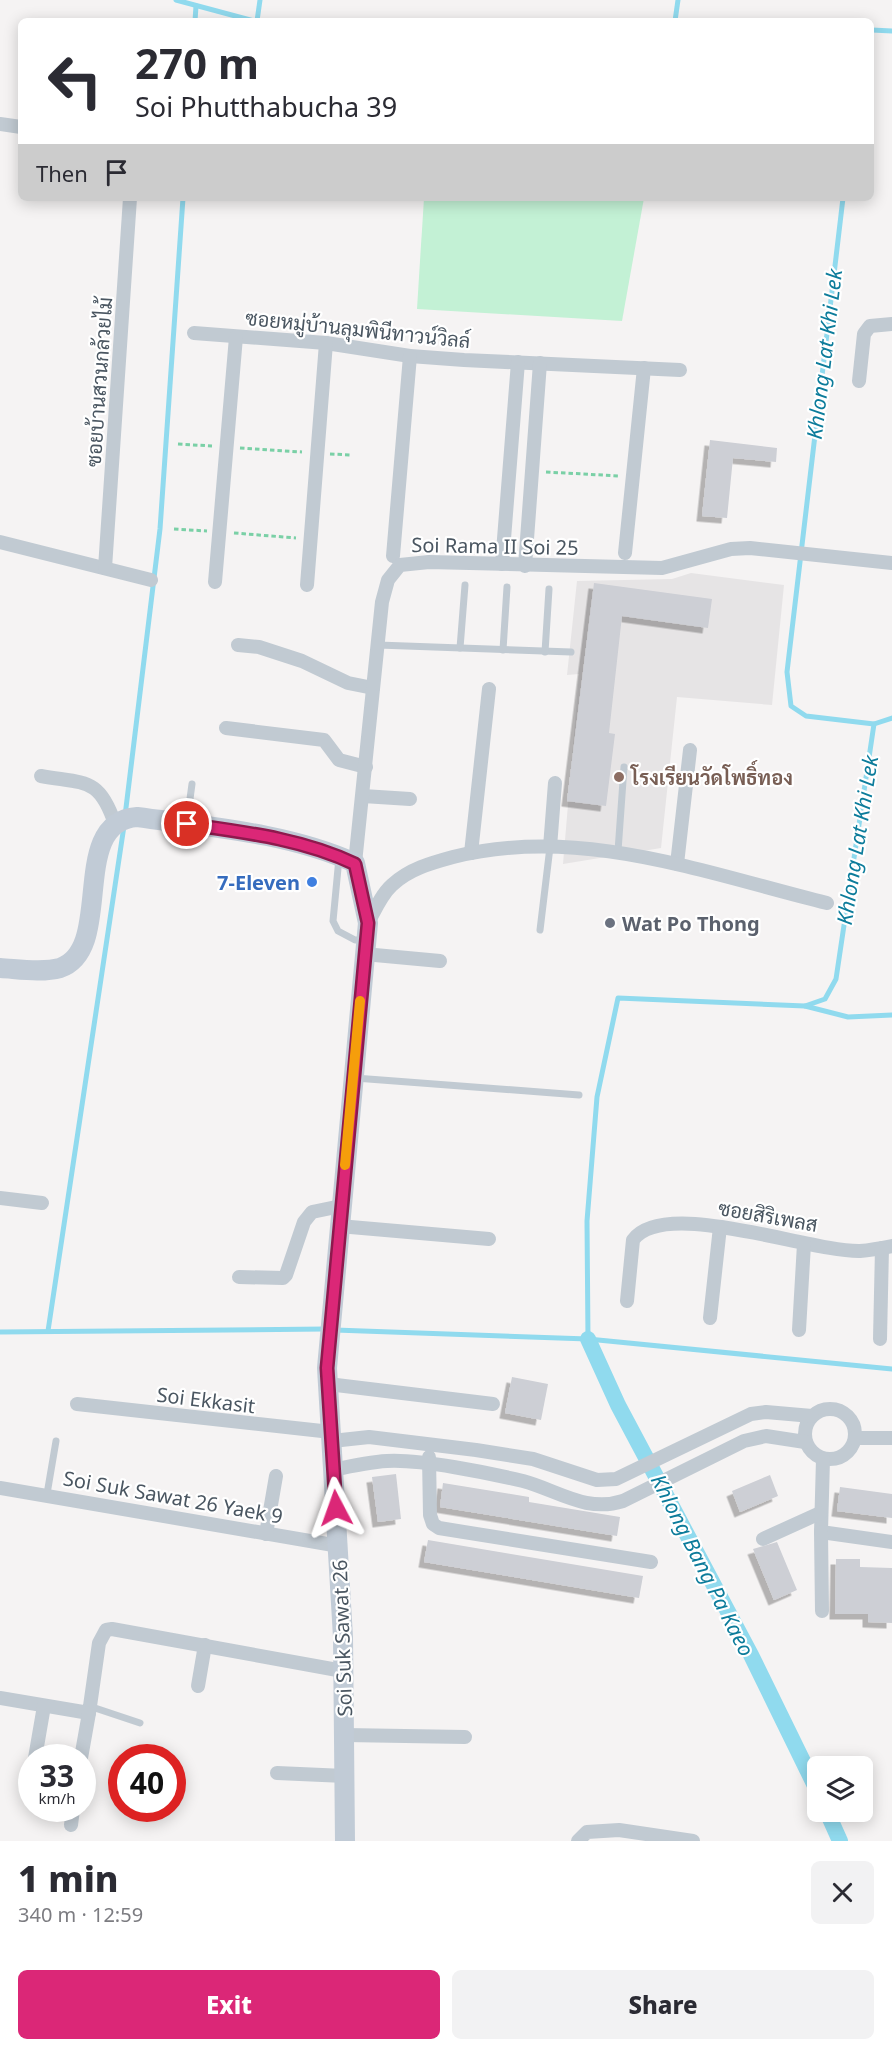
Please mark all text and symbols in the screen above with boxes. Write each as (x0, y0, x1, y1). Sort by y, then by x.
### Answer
text: 270 m (135, 34, 259, 91)
icon: left (36, 42, 114, 120)
text: Soi Phutthabucha 39 (135, 88, 397, 125)
icon: arrive (100, 156, 133, 189)
text: Then (36, 158, 88, 188)
water label: Khlong Lat Khi Lek (800, 266, 849, 441)
street label: ซอยบ้านสวนกล้วยไม้ (80, 295, 118, 468)
street label: ซอยหมู่บ้านลุมพินีทาวน์วิลล์ (244, 304, 472, 356)
street label: Soi Rama II Soi 25 (411, 531, 579, 561)
water label: Khlong Lat Khi Lek (830, 752, 884, 927)
place label: โรงเรียนวัดโพธิ์ทอง (630, 760, 793, 791)
marker: โรงเรียนวัดโพธิ์ทอง (612, 770, 626, 784)
pin (161, 798, 212, 849)
icon: arrive (170, 807, 203, 840)
place label: 7-Eleven (217, 869, 300, 896)
marker: 7-Eleven (305, 875, 319, 889)
place label: Wat Po Thong (622, 910, 760, 937)
marker: Wat Po Thong (603, 916, 617, 930)
street label: ซอยสิริเพลส (716, 1194, 820, 1238)
street label: Soi Ekkasit (155, 1381, 257, 1419)
street label: Soi Suk Sawat 26 Yaek 9 (61, 1464, 285, 1530)
water label: Khlong Bang Pa Kaeo (645, 1469, 761, 1661)
position arrow (304, 1476, 368, 1540)
street label: Soi Suk Sawat 26 (326, 1559, 358, 1717)
speed limit sign: 40 (108, 1744, 186, 1822)
text: 33 (40, 1755, 74, 1796)
map controls (807, 1756, 873, 1822)
button: layers (807, 1756, 873, 1822)
text: km/h (39, 1788, 75, 1808)
text: 1 min (18, 1854, 119, 1903)
button: close (811, 1861, 874, 1924)
text: 340 m · 12:59 (18, 1901, 143, 1928)
button: Exit (18, 1970, 440, 2039)
button: Share (452, 1970, 874, 2039)

